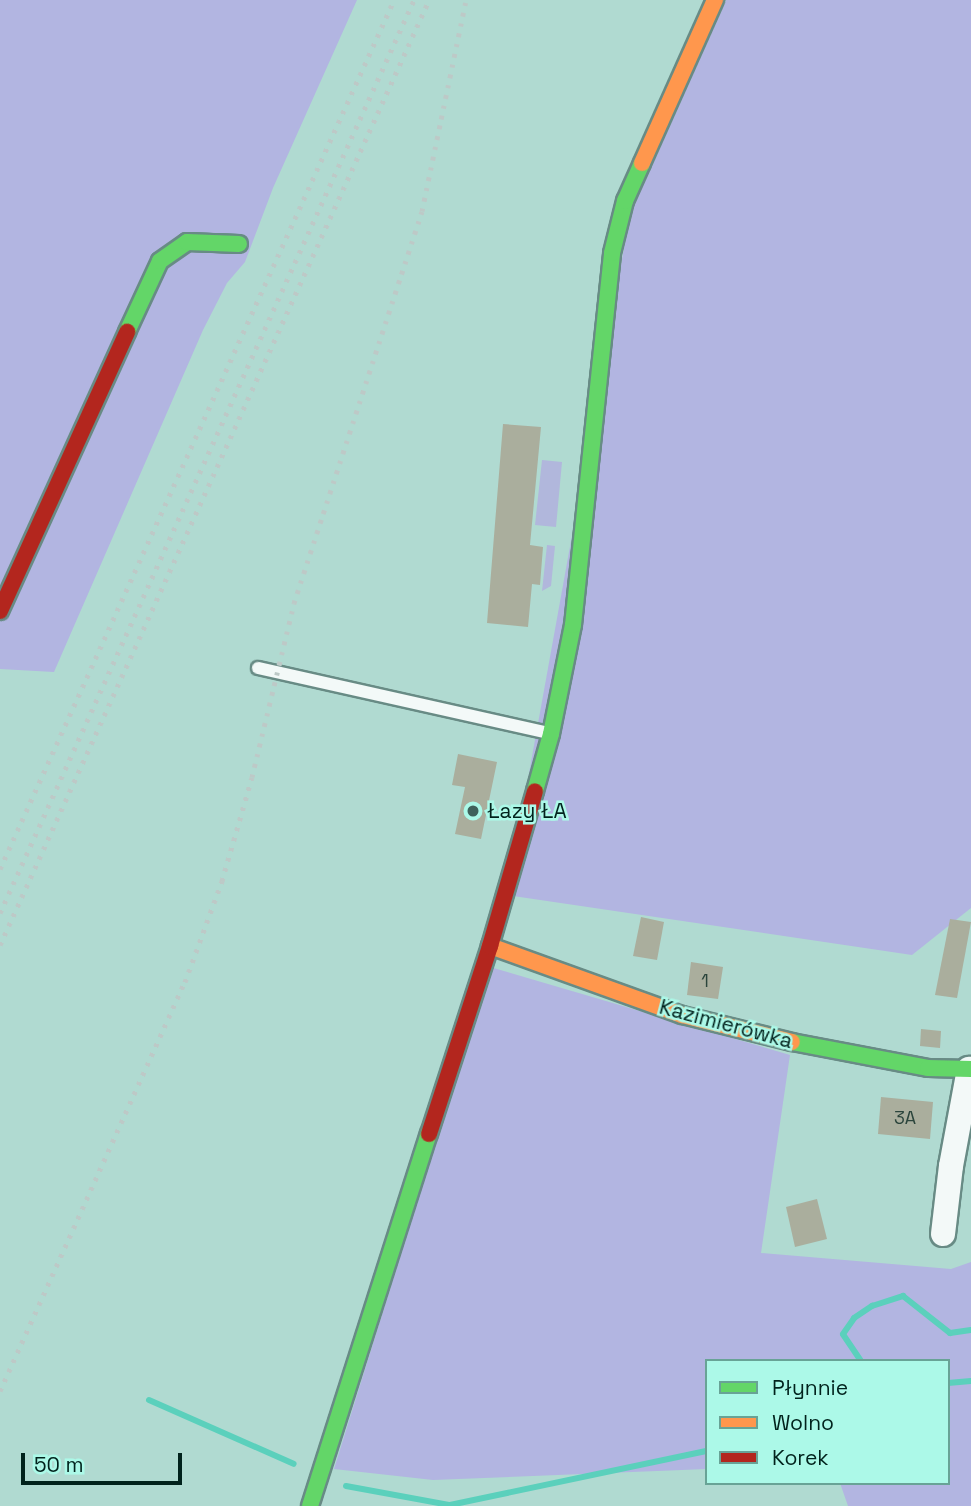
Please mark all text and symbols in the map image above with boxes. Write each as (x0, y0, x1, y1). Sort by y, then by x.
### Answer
place label: Łazy ŁA (487, 798, 567, 824)
marker: Łazy ŁA (465, 803, 481, 819)
house number: 1 (701, 970, 709, 992)
street label: Kazimierówka (657, 994, 795, 1054)
house number: 3A (894, 1107, 916, 1129)
legend (705, 1359, 950, 1485)
text: Płynnie (772, 1374, 848, 1401)
text: Wolno (772, 1409, 834, 1436)
scale bar (24, 1440, 186, 1484)
text: Korek (772, 1444, 829, 1471)
text: 50 m (34, 1451, 84, 1478)

